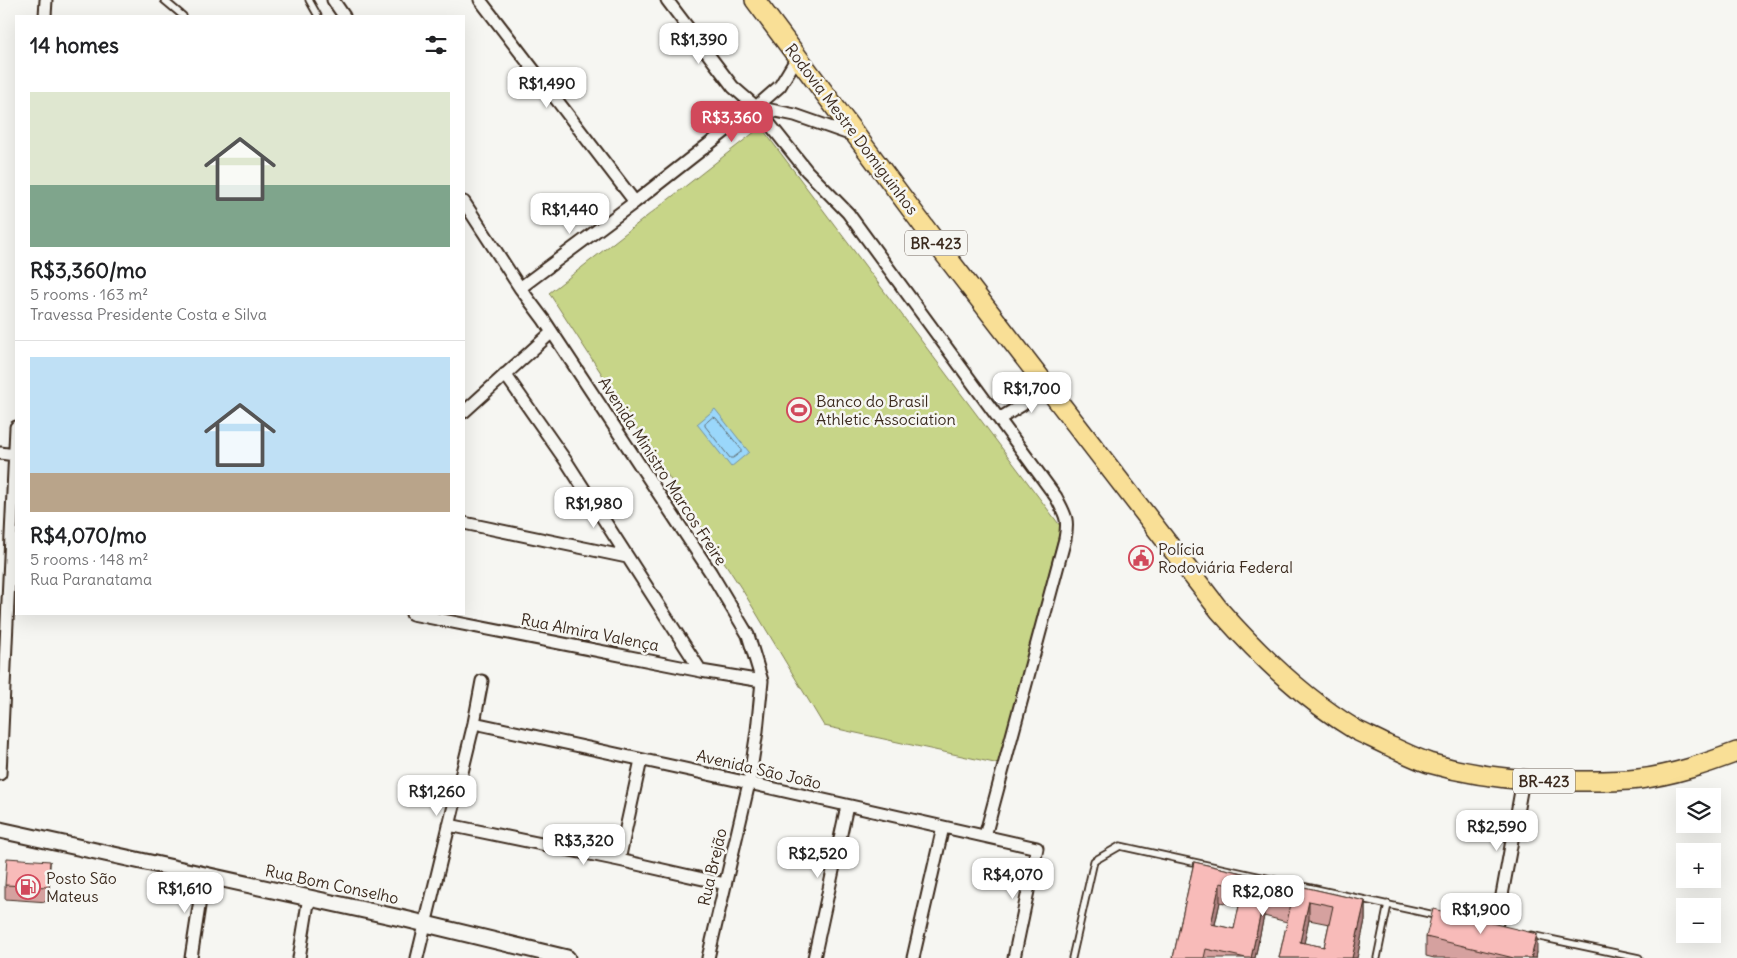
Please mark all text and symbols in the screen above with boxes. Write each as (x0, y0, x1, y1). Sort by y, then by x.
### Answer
pin: R$1,390 (653, 22, 745, 65)
text: R$1,390 (670, 29, 728, 49)
icon: filters (422, 31, 450, 59)
text: 14 homes (30, 32, 119, 59)
street label: Rodovia Mestre Domiguinhos (781, 40, 923, 218)
pin: R$1,490 (501, 66, 593, 109)
text: R$1,490 (518, 73, 576, 93)
pin: R$3,360 (686, 100, 778, 143)
text: R$3,360 (702, 107, 762, 127)
icon: home (195, 124, 285, 214)
pin: R$1,440 (524, 192, 616, 235)
text: R$1,440 (541, 199, 599, 219)
road number: BR-423 (905, 230, 967, 256)
text: R$3,360/mo (30, 257, 147, 284)
text: 5 rooms · 163 m² (30, 284, 148, 304)
text: Travessa Presidente Costa e Silva (30, 304, 267, 324)
pin: R$1,700 (986, 372, 1078, 414)
street label: Avenida Ministro Marcos Freire (594, 373, 732, 569)
text: R$1,700 (1003, 378, 1061, 398)
icon: home (195, 390, 285, 480)
place label: Banco do Brasil Athletic Association (816, 391, 956, 429)
sports icon: Banco do Brasil Athletic Association (786, 397, 812, 423)
pin: R$1,980 (548, 486, 640, 529)
text: R$1,980 (565, 493, 623, 513)
text: R$4,070/mo (30, 522, 147, 549)
place label: Polícia Rodoviária Federal (1158, 539, 1293, 577)
public building icon: Polícia Rodoviária Federal (1128, 545, 1154, 571)
text: 5 rooms · 148 m² (30, 549, 149, 569)
text: Rua Paranatama (30, 569, 152, 589)
street label: Rua Almira Valença (519, 609, 661, 655)
street label: Avenida São João (695, 745, 823, 793)
road number: BR-423 (1513, 768, 1575, 794)
pin: R$1,260 (391, 774, 483, 817)
text: R$1,260 (408, 781, 466, 801)
map controls (1676, 788, 1721, 943)
button: layers (1676, 788, 1721, 833)
pin: R$2,590 (1451, 810, 1543, 852)
text: R$2,590 (1467, 816, 1527, 836)
pin: R$3,320 (538, 824, 630, 866)
street label: Rua Brejão (693, 826, 731, 908)
text: R$3,320 (554, 830, 614, 850)
pin: R$2,520 (772, 836, 864, 879)
text: R$2,520 (788, 843, 848, 863)
button: + (1676, 843, 1721, 888)
pin: R$4,070 (967, 858, 1059, 900)
street label: Rua Bom Conselho (263, 860, 401, 908)
text: R$4,070 (983, 864, 1043, 884)
place label: Posto São Mateus (46, 868, 117, 906)
pin: R$1,610 (139, 872, 231, 914)
fuel station icon: Posto São Mateus (15, 874, 41, 900)
pin: R$2,080 (1217, 874, 1309, 917)
text: R$1,610 (158, 878, 212, 898)
text: R$2,080 (1232, 881, 1294, 901)
pin: R$1,900 (1435, 892, 1527, 935)
button: − (1676, 898, 1721, 943)
text: R$1,900 (1452, 899, 1510, 919)

